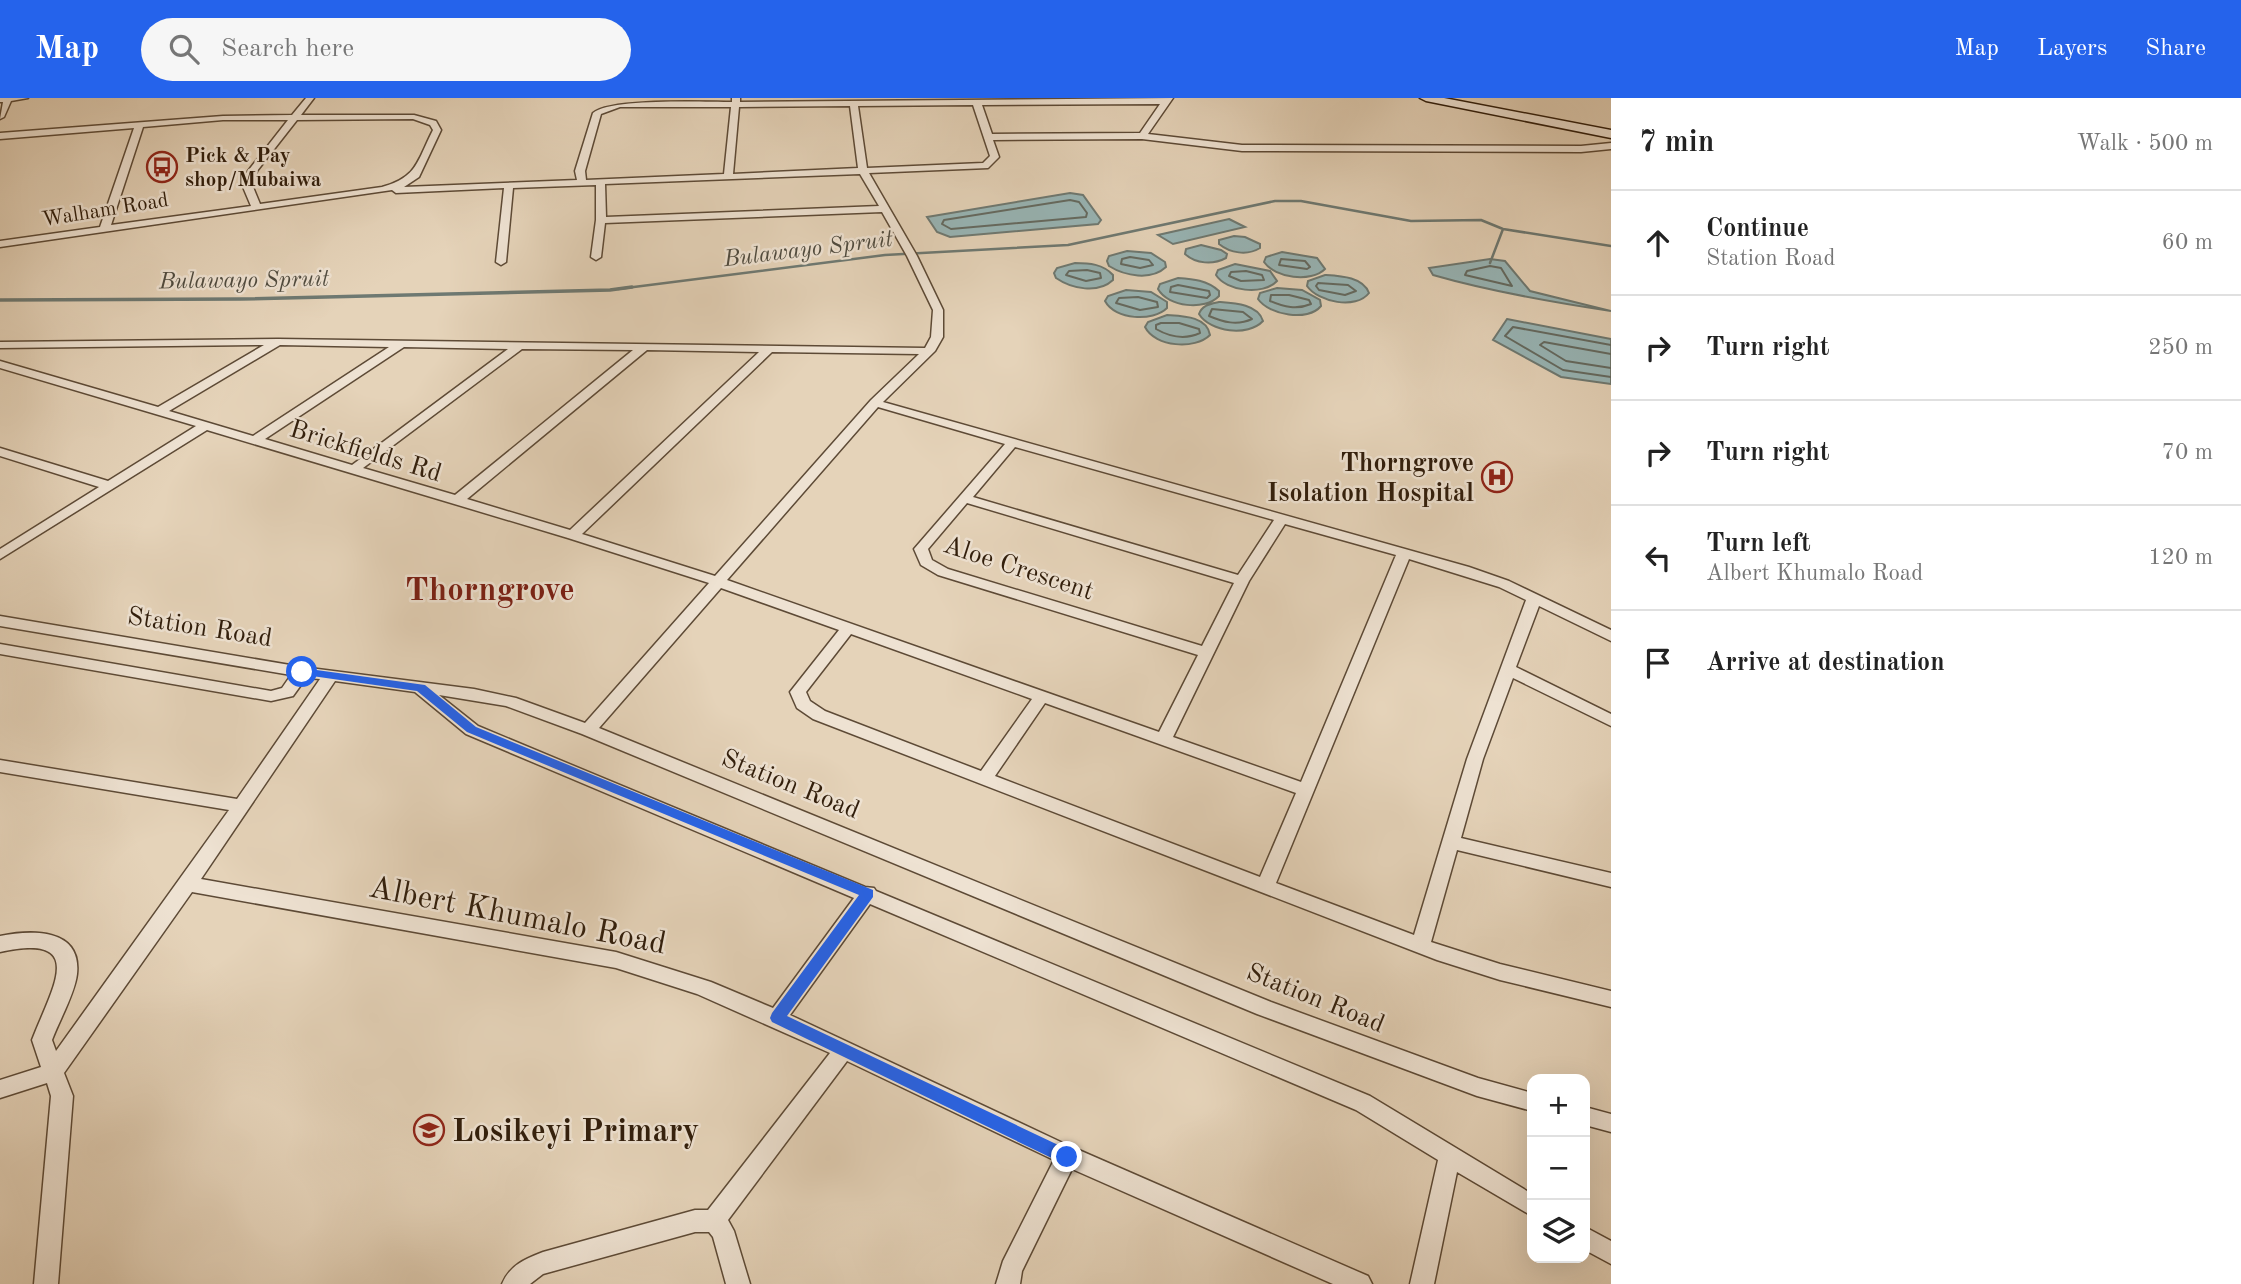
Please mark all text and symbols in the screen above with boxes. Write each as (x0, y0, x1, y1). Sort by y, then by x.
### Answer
search box (141, 18, 631, 81)
icon: search (165, 30, 203, 68)
text: Map (35, 33, 99, 66)
text: Search here (221, 36, 354, 62)
text: Map (1955, 37, 1999, 61)
text: Layers (2037, 37, 2107, 61)
text: Share (2145, 37, 2206, 61)
text: 7 min (1639, 128, 1714, 158)
text: Walk · 500 m (2077, 132, 2213, 155)
place label: Pick & Pay shop/Mubaiwa (185, 146, 322, 191)
bus stop icon: Pick & Pay shop/Mubaiwa (145, 150, 179, 184)
street label: Walham Road (40, 190, 170, 231)
text: Continue (1706, 216, 1809, 242)
icon: ahead (1639, 224, 1677, 262)
water label: Bulawayo Spruit (721, 228, 895, 272)
text: 60 m (2162, 231, 2213, 254)
text: Station Road (1706, 247, 1835, 270)
water label: Bulawayo Spruit (158, 268, 330, 295)
icon: right (1639, 329, 1677, 367)
text: Turn right (1706, 335, 1829, 361)
text: 250 m (2148, 336, 2213, 359)
street label: Brickfields Rd (286, 416, 445, 487)
icon: right (1639, 434, 1677, 472)
text: Turn right (1706, 440, 1829, 466)
text: 70 m (2162, 441, 2213, 464)
place label: Thorngrove Isolation Hospital (1267, 451, 1474, 507)
hospital icon: Thorngrove Isolation Hospital (1480, 460, 1514, 494)
text: Turn left (1706, 531, 1811, 557)
street label: Aloe Crescent (940, 532, 1097, 605)
icon: left (1639, 539, 1677, 577)
text: 120 m (2148, 546, 2213, 569)
text: Albert Khumalo Road (1706, 562, 1923, 585)
district label: Thorngrove (405, 575, 575, 608)
street label: Station Road (125, 604, 274, 652)
icon: arrive (1639, 644, 1677, 682)
text: Arrive at destination (1706, 650, 1945, 676)
route start (286, 656, 317, 687)
street label: Station Road (718, 745, 863, 824)
street label: Albert Khumalo Road (366, 872, 669, 961)
street label: Station Road (1243, 959, 1388, 1038)
map controls (1527, 1074, 1590, 1263)
button: + (1527, 1074, 1590, 1137)
school or university icon: Losikeyi Primary (412, 1113, 446, 1147)
place label: Losikeyi Primary (452, 1117, 699, 1149)
button: − (1527, 1137, 1590, 1200)
route end (1051, 1141, 1082, 1172)
button: layers (1527, 1200, 1590, 1263)

